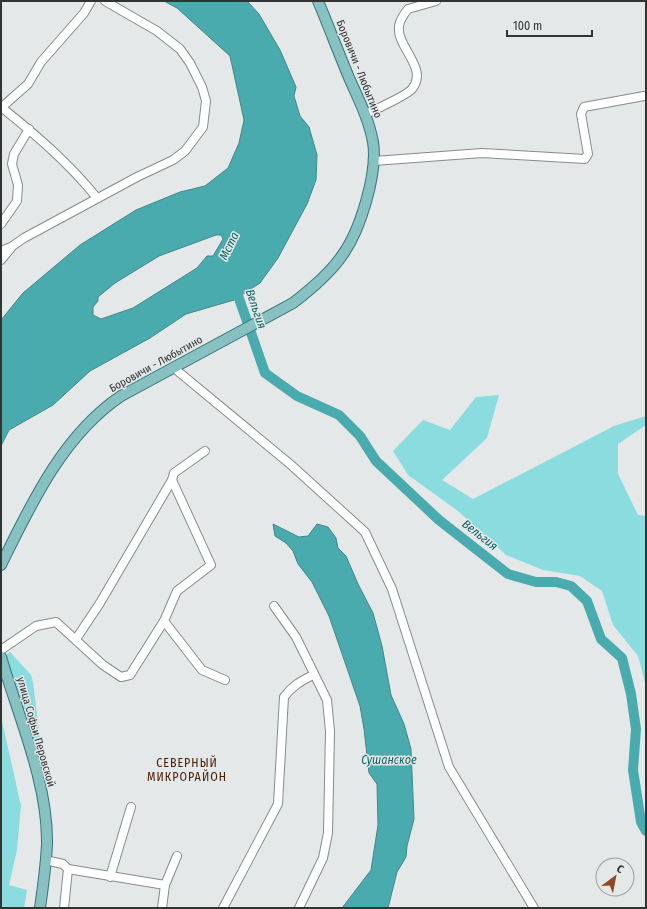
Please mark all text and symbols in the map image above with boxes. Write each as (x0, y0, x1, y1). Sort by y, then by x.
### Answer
scale bar (507, 12, 592, 38)
street label: Боровичи - Любытино (333, 18, 385, 120)
text: 100 m (513, 19, 542, 33)
water label: Мста (216, 230, 242, 262)
water label: Вельгия (243, 287, 269, 331)
street label: Боровичи - Любытино (107, 333, 205, 395)
water label: Вельгия (460, 517, 501, 553)
street label: улица Софьи Перовской (14, 676, 58, 788)
water label: Сушанское (361, 753, 417, 767)
district label: СЕВЕРНЫЙ МИКРОРАЙОН (147, 755, 227, 784)
north arrow (595, 857, 635, 897)
text: С (614, 862, 626, 876)

